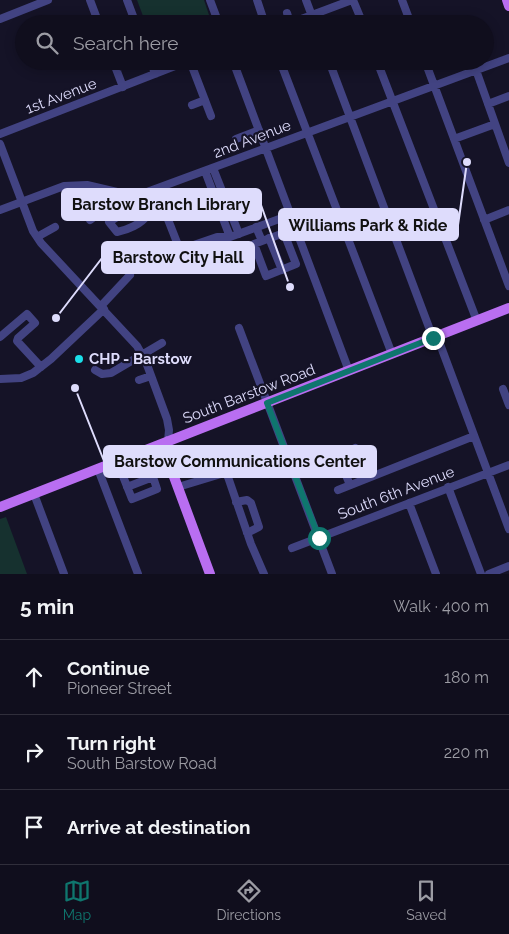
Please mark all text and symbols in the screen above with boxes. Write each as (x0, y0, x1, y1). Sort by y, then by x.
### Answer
search box (15, 15, 494, 70)
icon: search (33, 29, 61, 57)
text: Search here (73, 32, 179, 54)
street label: 1st Avenue (23, 74, 99, 118)
street label: 2nd Avenue (211, 116, 294, 162)
callout: Barstow Branch Library (62, 189, 261, 220)
text: Barstow Branch Library (72, 195, 251, 214)
callout: Williams Park & Ride (279, 209, 458, 240)
text: Williams Park & Ride (289, 216, 448, 235)
callout: Barstow City Hall (102, 242, 254, 273)
text: Barstow City Hall (113, 248, 244, 267)
route end (422, 327, 445, 350)
place label: CHP - Barstow (89, 350, 192, 368)
marker: CHP - Barstow (73, 353, 85, 365)
street label: South Barstow Road (180, 360, 318, 428)
callout: Barstow Communications Center (104, 446, 376, 477)
text: Barstow Communications Center (114, 452, 366, 471)
street label: South 6th Avenue (335, 462, 457, 524)
route start (308, 527, 331, 550)
text: 5 min (20, 594, 74, 619)
text: Walk · 400 m (393, 597, 489, 616)
text: Continue (67, 657, 150, 679)
icon: ahead (20, 663, 48, 691)
text: 180 m (444, 668, 489, 687)
text: Pioneer Street (67, 679, 172, 698)
text: Turn right (67, 732, 156, 754)
icon: right (20, 738, 48, 766)
text: 220 m (444, 743, 489, 762)
text: South Barstow Road (67, 754, 217, 773)
icon: arrive (20, 813, 48, 841)
text: Arrive at destination (67, 816, 251, 838)
tab: Map (63, 877, 91, 923)
tab: Directions (216, 877, 281, 923)
tab: Saved (406, 877, 446, 923)

